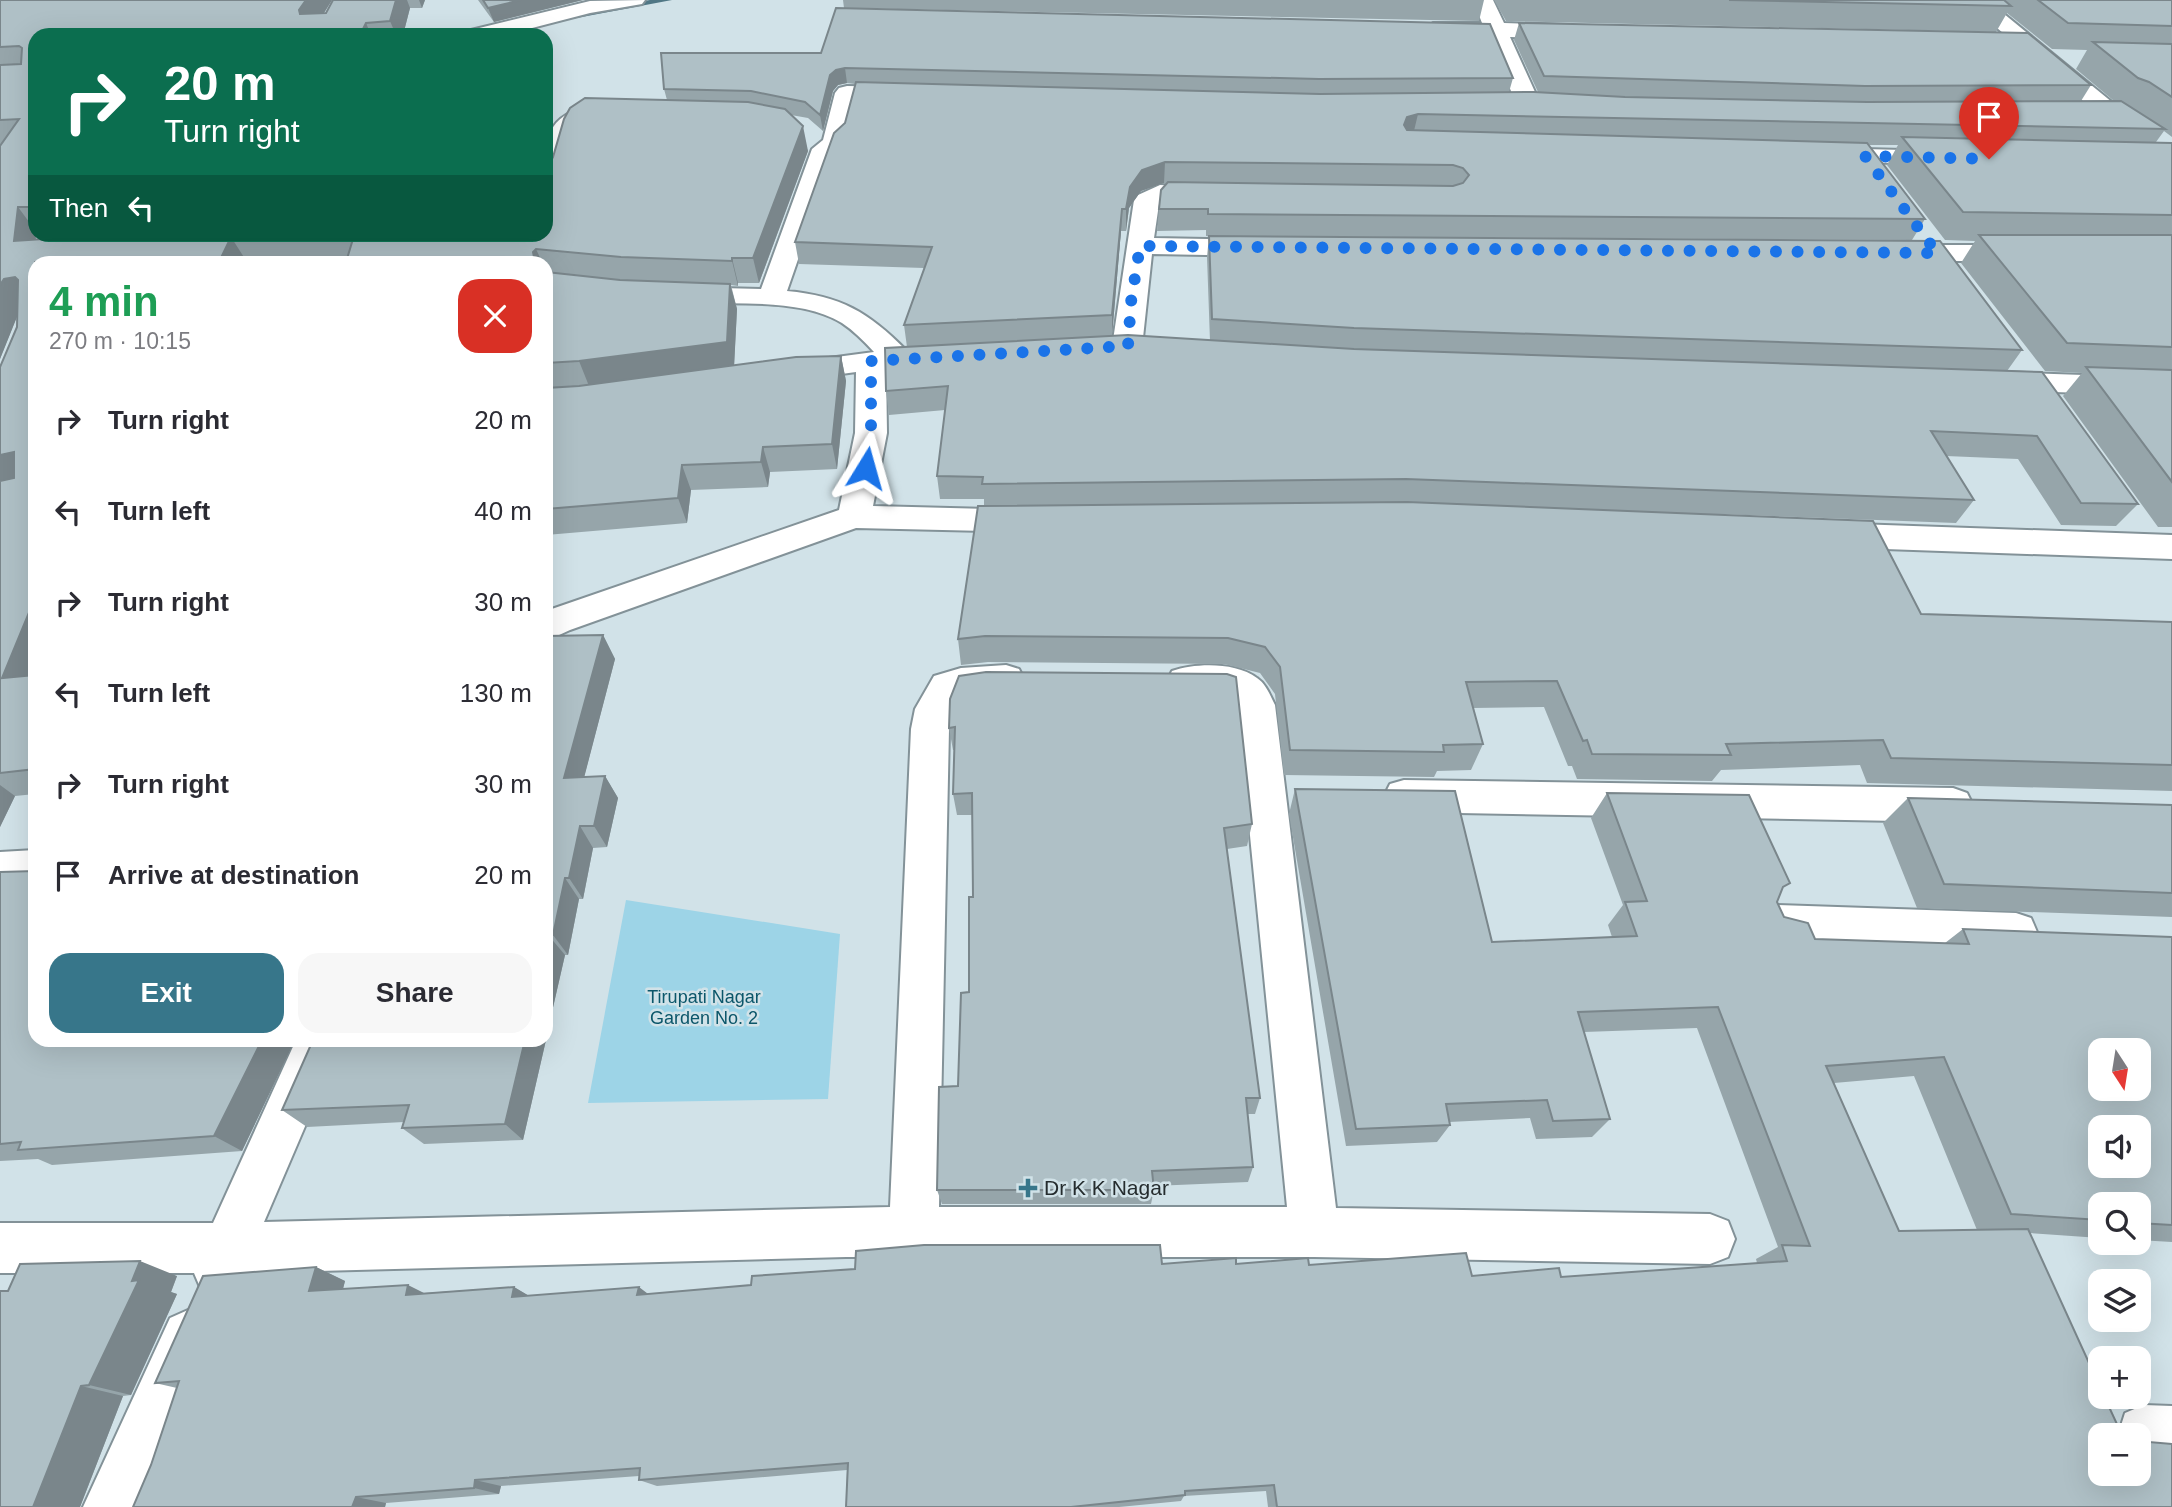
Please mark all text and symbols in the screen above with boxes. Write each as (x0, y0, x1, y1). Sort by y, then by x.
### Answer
icon: right (49, 56, 140, 147)
text: 20 m (164, 56, 276, 110)
pin (1959, 87, 2019, 159)
icon: arrive (1970, 98, 2008, 136)
text: Turn right (164, 113, 300, 149)
icon: left (122, 189, 160, 227)
text: Then (49, 193, 108, 223)
text: 4 min (49, 278, 159, 325)
button: close (458, 279, 532, 353)
text: 270 m · 10:15 (49, 328, 191, 354)
icon: right (49, 402, 87, 440)
text: Turn right (108, 405, 229, 435)
text: 20 m (474, 405, 532, 435)
position arrow (829, 431, 903, 505)
icon: left (49, 493, 87, 531)
text: Turn left (108, 496, 210, 526)
text: 40 m (474, 496, 532, 526)
icon: right (49, 584, 87, 622)
text: Turn right (108, 587, 229, 617)
text: 30 m (474, 587, 532, 617)
icon: left (49, 675, 87, 713)
text: Turn left (108, 678, 210, 708)
text: 130 m (460, 678, 532, 708)
icon: right (49, 766, 87, 804)
text: Turn right (108, 769, 229, 799)
text: 30 m (474, 769, 532, 799)
icon: arrive (49, 857, 87, 895)
text: Arrive at destination (108, 860, 359, 890)
text: 20 m (474, 860, 532, 890)
button: Exit (49, 953, 284, 1033)
button: Share (298, 953, 532, 1033)
park label: Tirupati Nagar Garden No. 2 (647, 987, 761, 1028)
north arrow (2088, 1038, 2151, 1101)
map controls (2088, 1038, 2151, 1486)
button: sound (2088, 1115, 2151, 1178)
place label: Dr K K Nagar (1044, 1176, 1169, 1199)
marker: Dr K K Nagar (1018, 1178, 1038, 1198)
button: search (2088, 1192, 2151, 1255)
button: layers (2088, 1269, 2151, 1332)
button: + (2088, 1346, 2151, 1409)
button: − (2088, 1423, 2151, 1486)

